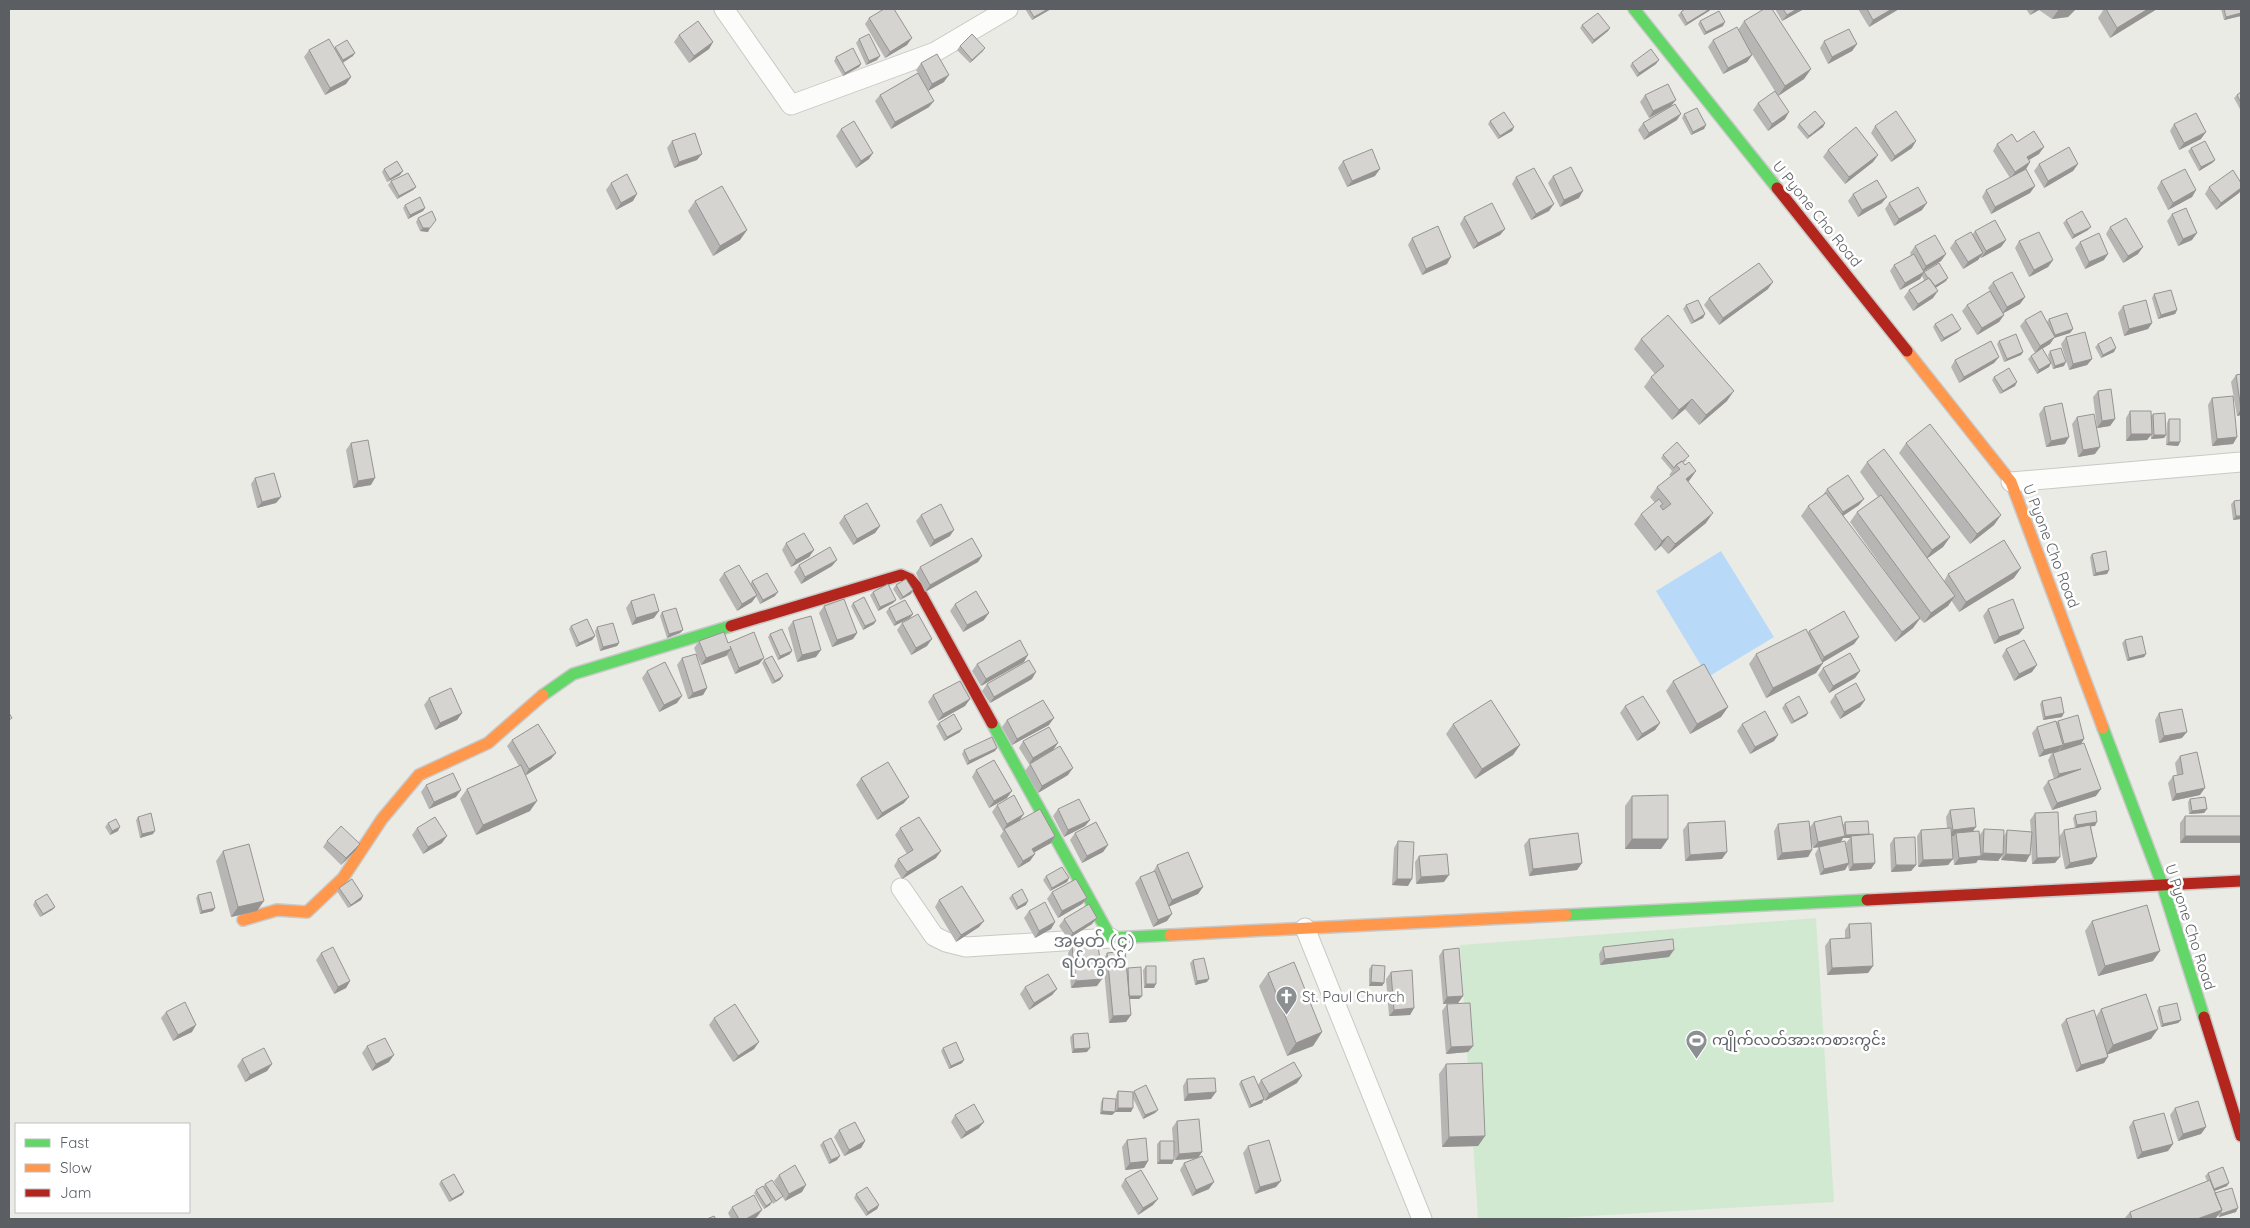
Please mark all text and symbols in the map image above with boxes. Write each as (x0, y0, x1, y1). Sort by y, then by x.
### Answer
street label: U Pyone Cho Road (1769, 157, 1866, 271)
street label: U Pyone Cho Road (2019, 481, 2084, 611)
street label: U Pyone Cho Road (2161, 861, 2220, 992)
district label: အမှတ် (၄) ရပ်ကွက် (1053, 928, 1135, 977)
church icon: St. Paul Church (1274, 985, 1298, 1016)
place label: St. Paul Church (1302, 987, 1405, 1006)
sports icon: ကျိုက်လတ်အားကစားကွင်း (1684, 1028, 1708, 1059)
place label: ကျိုက်လတ်အားကစားကွင်း (1712, 1030, 1886, 1052)
legend (15, 1123, 190, 1213)
text: Fast (60, 1133, 89, 1152)
text: Slow (60, 1158, 92, 1177)
text: Jam (60, 1183, 91, 1202)

